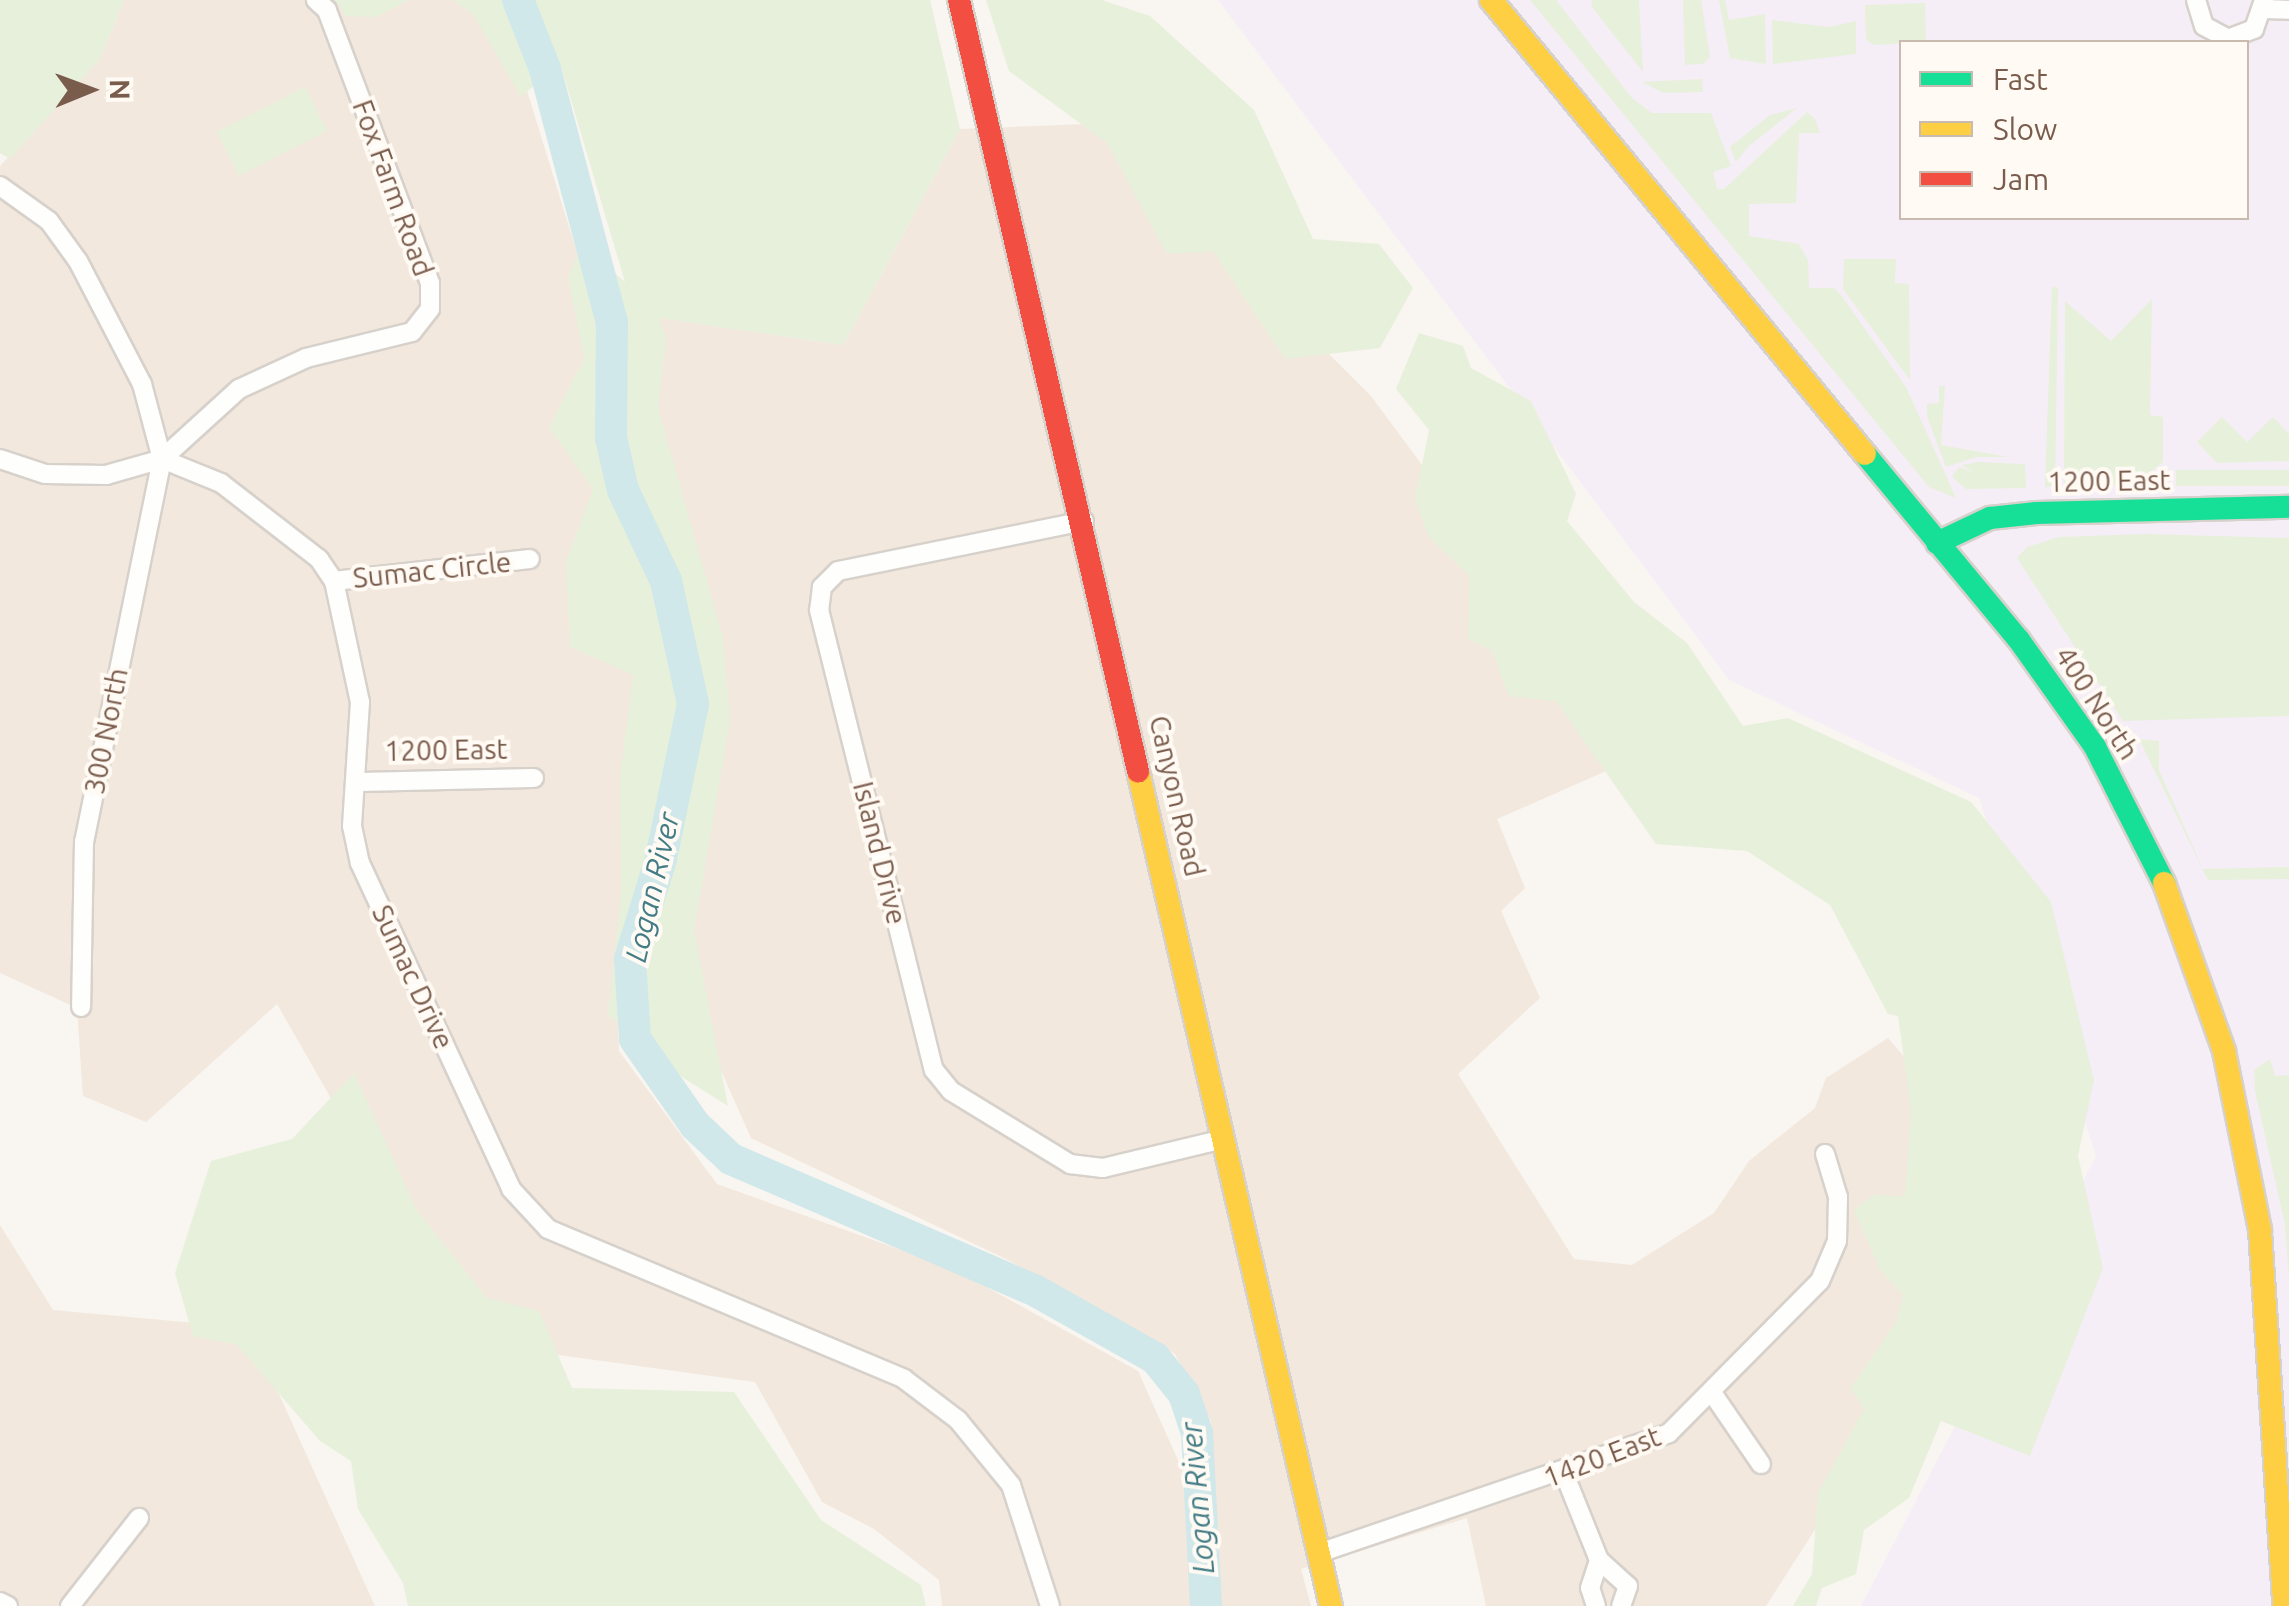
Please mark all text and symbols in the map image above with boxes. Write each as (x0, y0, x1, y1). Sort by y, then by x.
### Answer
north arrow (40, 40, 140, 140)
legend (1899, 40, 2249, 220)
text: Fast (1993, 62, 2048, 96)
text: N (105, 79, 136, 100)
street label: Fox Farm Road (346, 95, 440, 281)
text: Slow (1993, 112, 2057, 146)
text: Jam (1993, 162, 2049, 196)
street label: 1200 East (2047, 463, 2171, 499)
street label: Sumac Circle (351, 545, 513, 595)
street label: 400 North (2048, 640, 2146, 766)
street label: 300 North (77, 665, 135, 797)
street label: Canyon Road (1142, 712, 1212, 880)
street label: 1200 East (384, 732, 508, 768)
street label: Island Drive (846, 778, 914, 928)
water label: Logan River (617, 809, 687, 965)
street label: Sumac Drive (365, 900, 461, 1054)
street label: 1420 East (1539, 1419, 1665, 1495)
water label: Logan River (1172, 1420, 1222, 1576)

